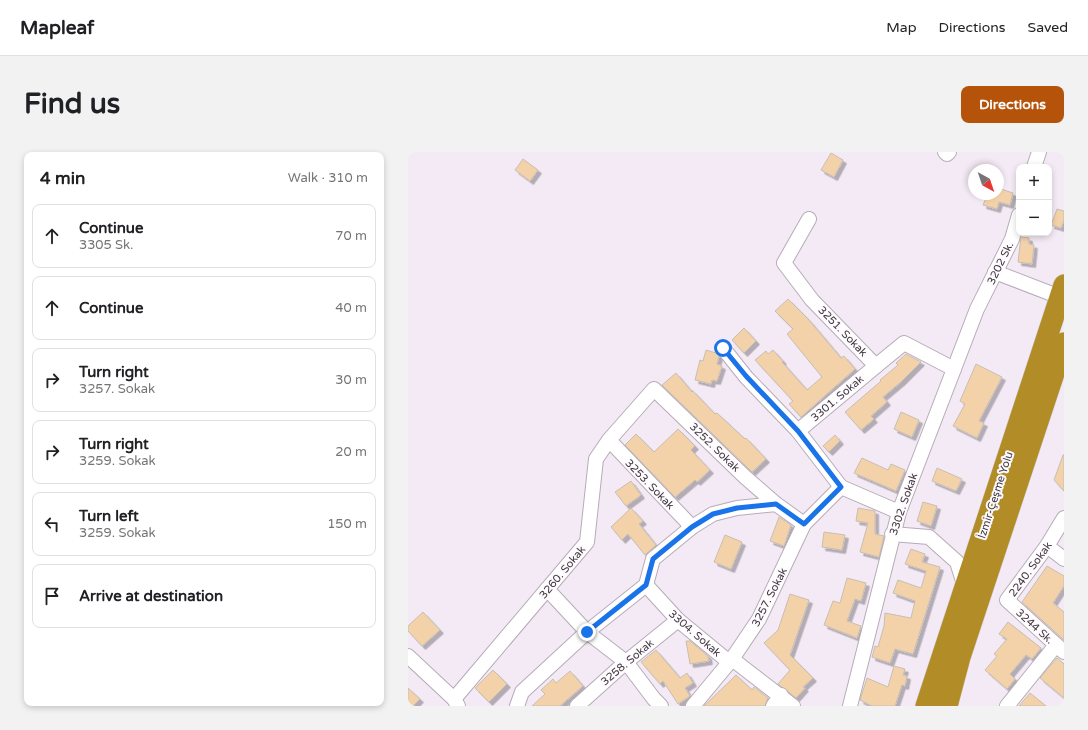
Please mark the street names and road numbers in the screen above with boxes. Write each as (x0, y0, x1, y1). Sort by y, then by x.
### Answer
street label: 3202 Sk. (985, 240, 1016, 287)
street label: 3251. Sokak (815, 303, 870, 359)
street label: 3301. Sokak (808, 373, 866, 424)
street label: 3252. Sokak (687, 420, 743, 475)
street label: İzmir-Çeşme Yolu (975, 450, 1016, 540)
street label: 3253. Sokak (622, 456, 677, 512)
street label: 3302. Sokak (887, 471, 920, 537)
street label: 2240. Sokak (1006, 539, 1055, 599)
street label: 3260. Sokak (537, 543, 588, 601)
street label: 3257. Sokak (749, 566, 790, 629)
street label: 3244 Sk. (1013, 606, 1056, 647)
street label: 3304. Sokak (666, 607, 723, 660)
street label: 3258. Sokak (598, 637, 656, 688)

